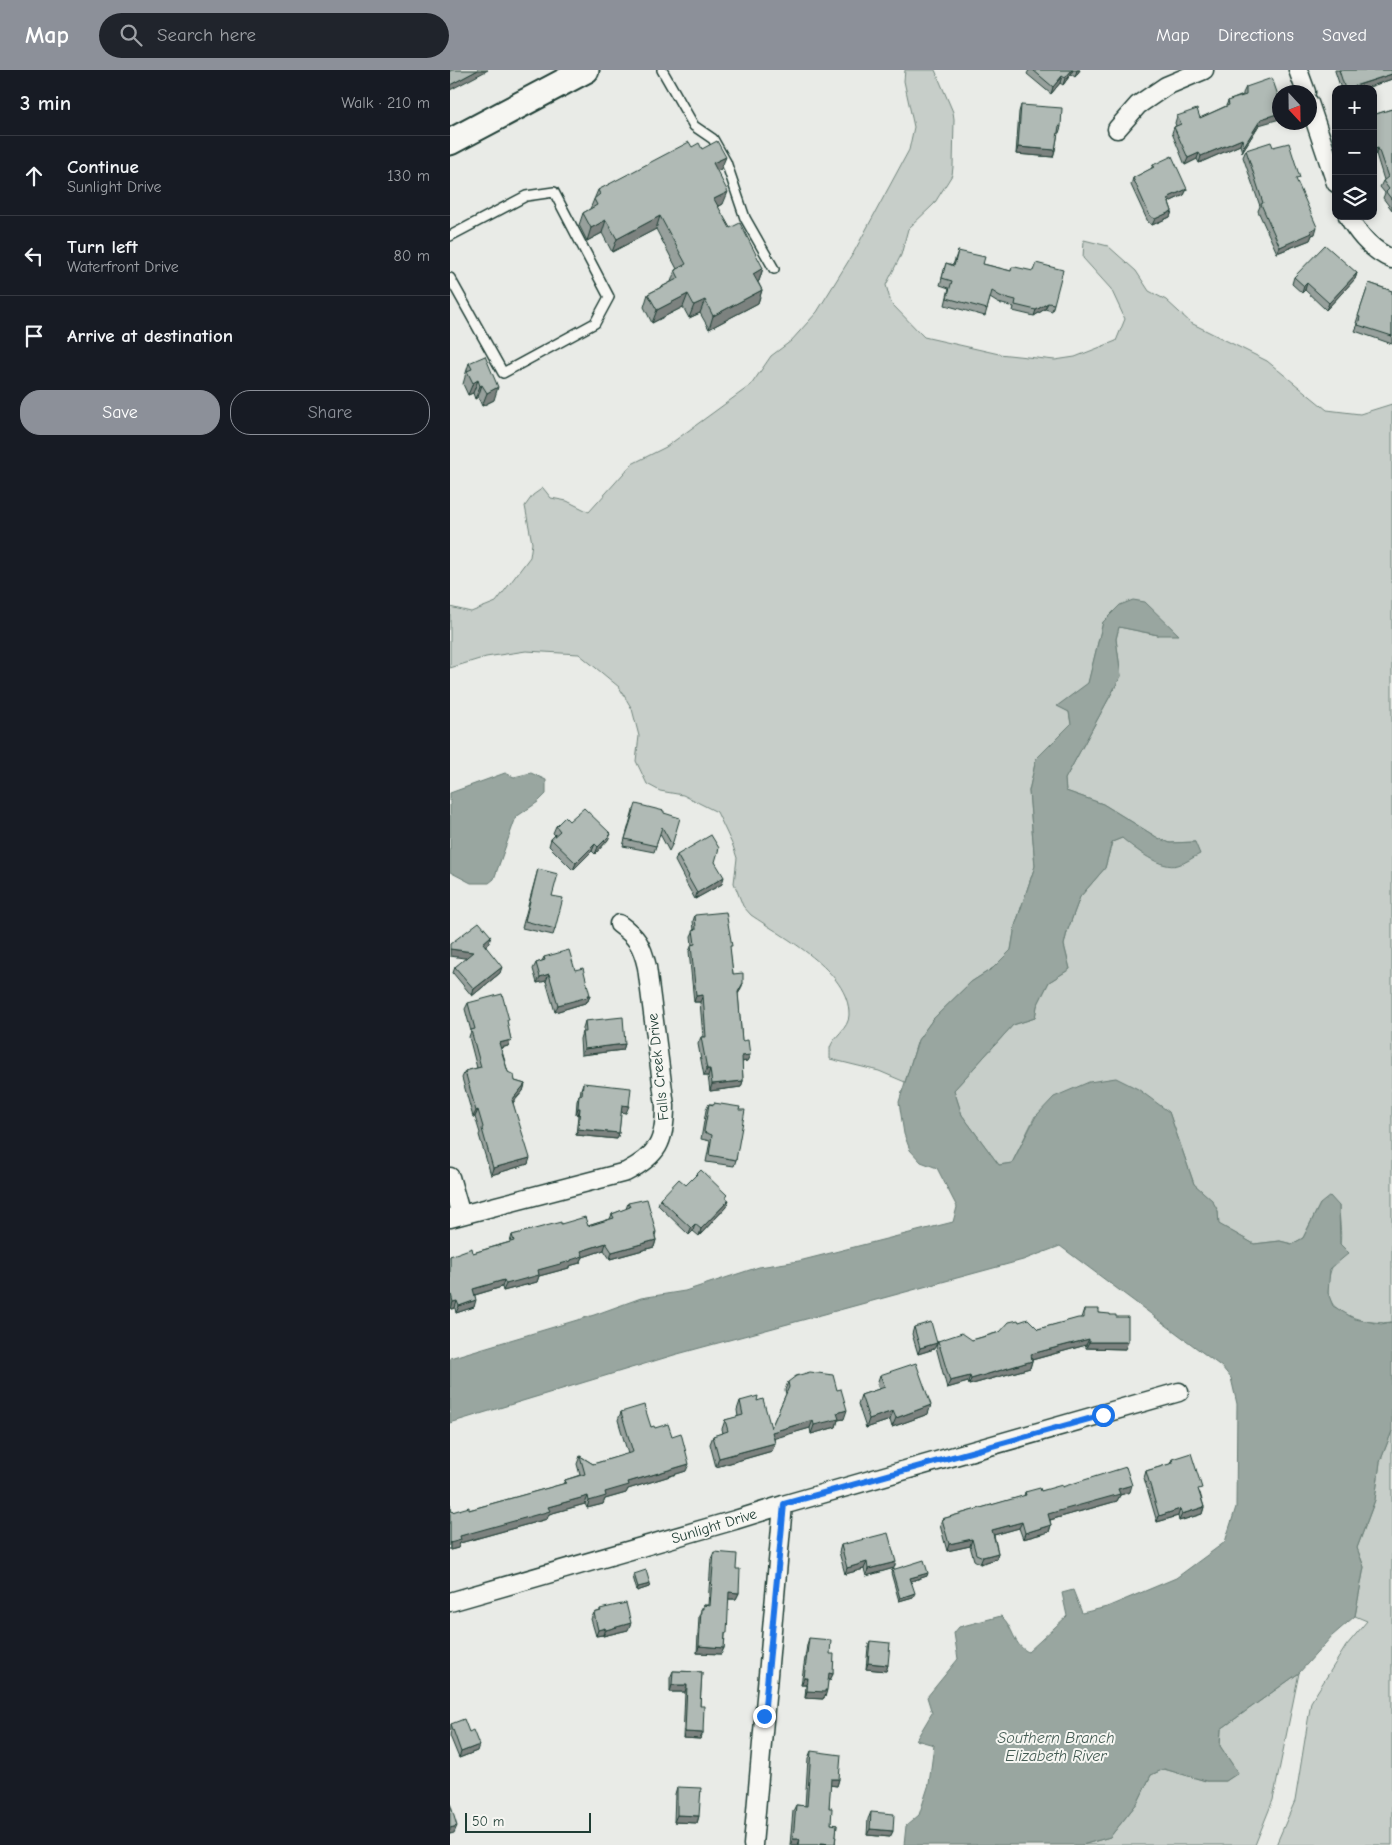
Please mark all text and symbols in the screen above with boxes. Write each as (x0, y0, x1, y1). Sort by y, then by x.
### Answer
search box (99, 13, 449, 58)
text: Map (25, 21, 69, 49)
icon: search (117, 21, 145, 49)
text: Search here (157, 24, 256, 46)
text: Map (1156, 25, 1190, 46)
text: Directions (1218, 25, 1294, 46)
text: Saved (1322, 25, 1367, 46)
north arrow (1272, 85, 1317, 130)
map controls (1332, 85, 1377, 220)
button: + (1332, 85, 1377, 130)
text: 3 min (20, 91, 71, 115)
text: Walk · 210 m (341, 94, 430, 112)
button: − (1332, 130, 1377, 175)
text: Continue (67, 156, 139, 178)
icon: ahead (20, 162, 48, 190)
text: 130 m (387, 167, 430, 185)
button: layers (1332, 175, 1377, 220)
text: Sunlight Drive (67, 178, 161, 196)
text: Turn left (67, 236, 138, 258)
icon: left (20, 242, 48, 270)
text: 80 m (393, 247, 430, 265)
text: Waterfront Drive (67, 258, 179, 276)
icon: arrive (20, 322, 48, 350)
text: Arrive at destination (67, 325, 233, 347)
button: Save (20, 390, 220, 435)
button: Share (230, 390, 430, 435)
street label: Falls Creek Drive (643, 1012, 673, 1122)
route start (1092, 1404, 1115, 1427)
street label: Sunlight Drive (669, 1504, 759, 1548)
route end (753, 1705, 776, 1728)
water label: Southern Branch Elizabeth River (997, 1729, 1115, 1765)
scale bar (465, 1810, 591, 1833)
text: 50 m (472, 1813, 504, 1830)

